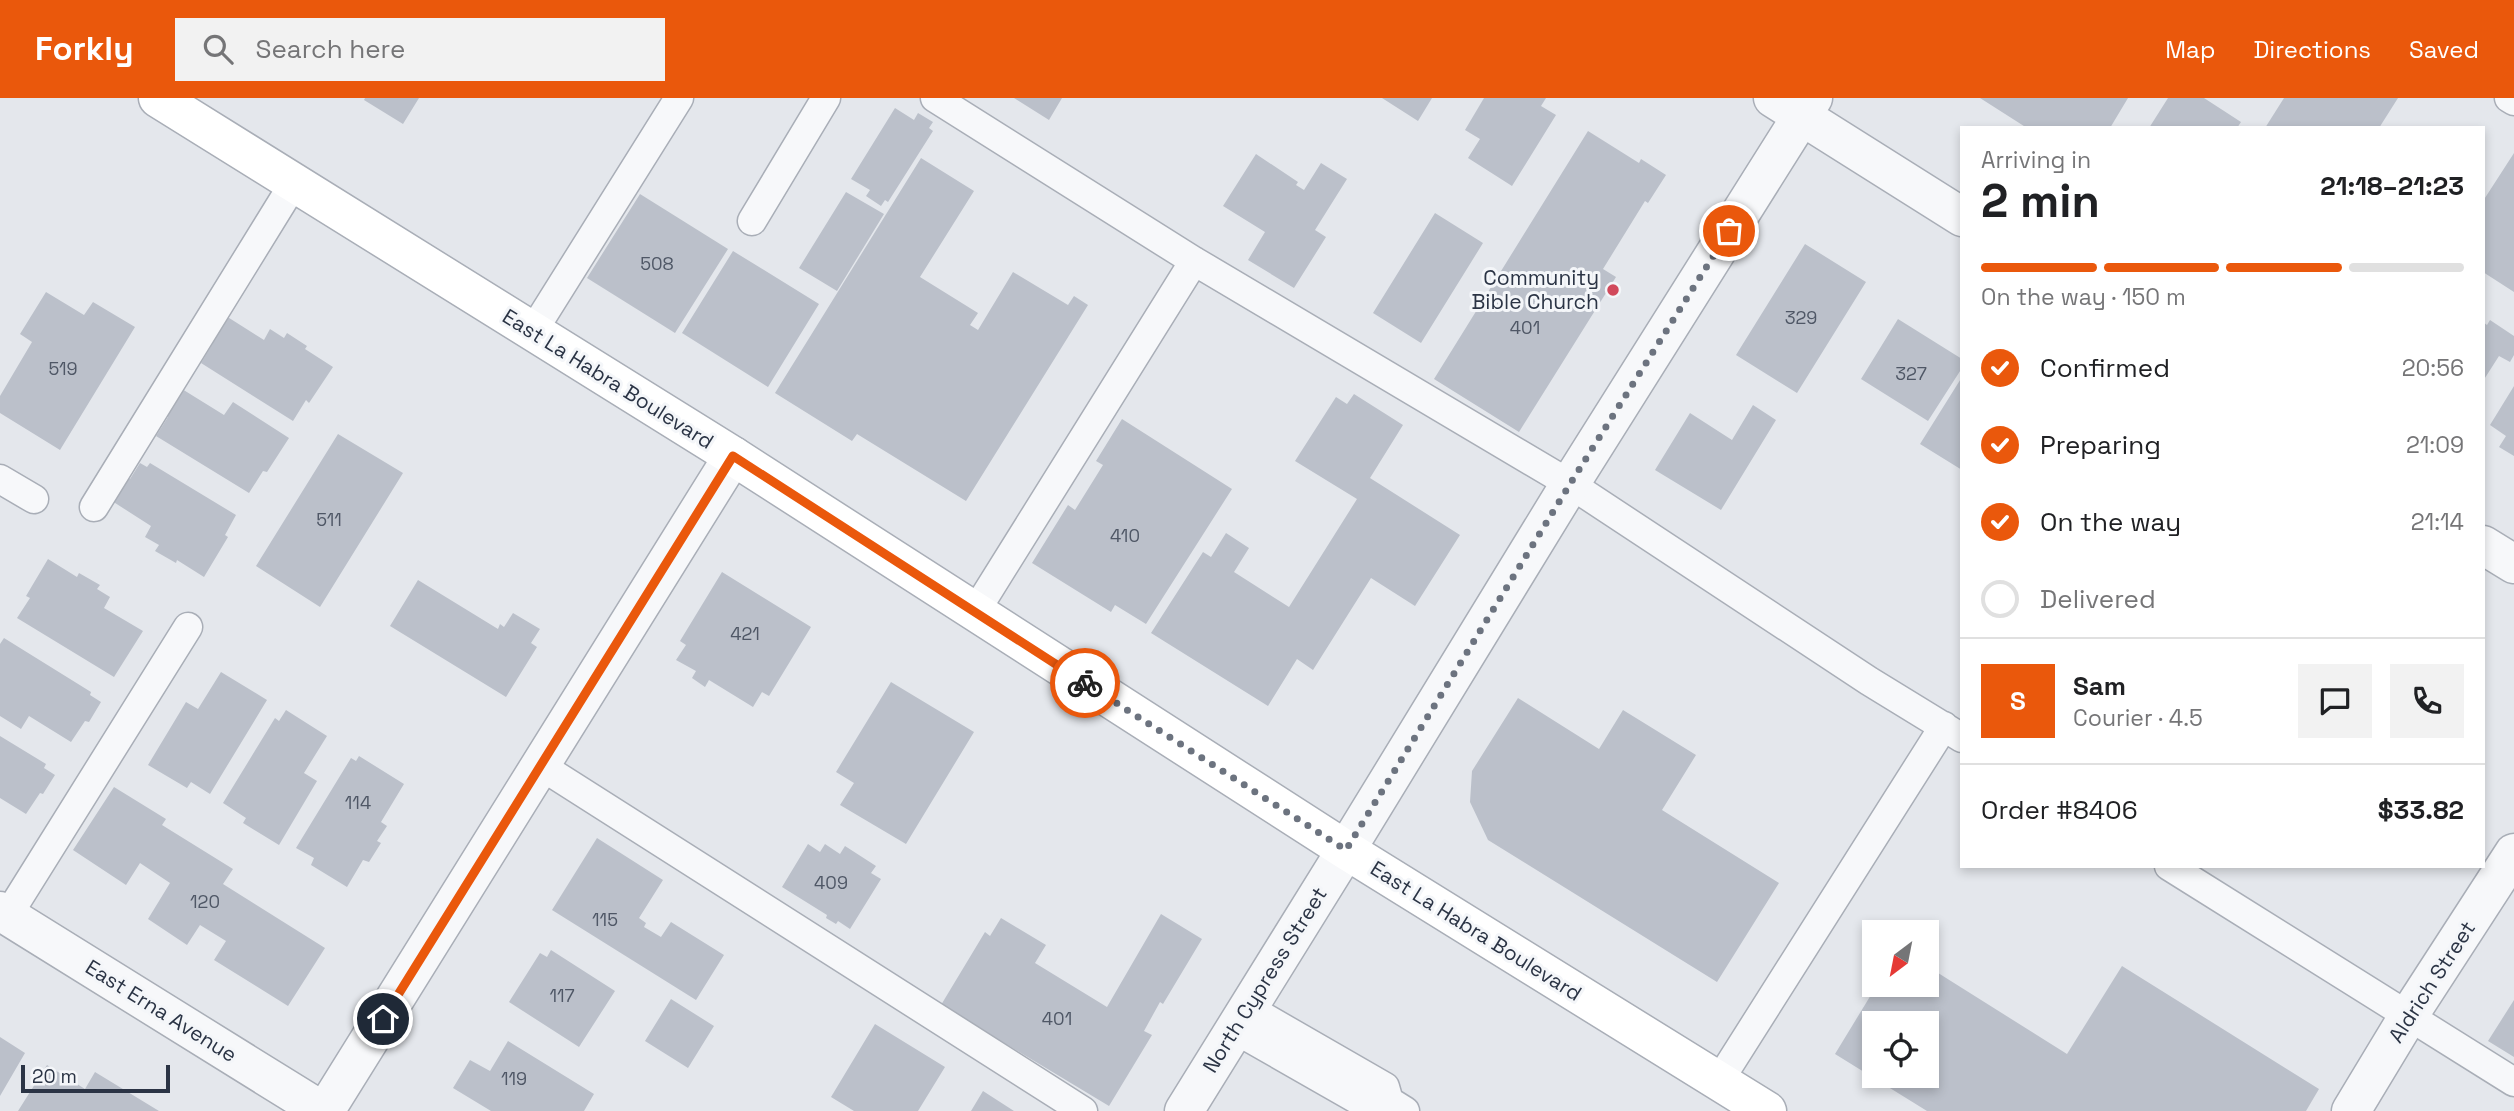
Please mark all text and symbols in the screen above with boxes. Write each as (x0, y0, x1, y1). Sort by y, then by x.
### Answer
search box (175, 18, 665, 81)
text: Forkly (35, 28, 133, 70)
icon: search (199, 30, 237, 68)
text: Search here (255, 32, 405, 66)
text: Map (2165, 34, 2215, 65)
text: Directions (2253, 34, 2371, 65)
text: Saved (2409, 34, 2479, 65)
text: Arriving in (1981, 145, 2091, 175)
text: 21:18–21:23 (2320, 169, 2464, 203)
text: 2 min (1981, 172, 2100, 230)
pin (1699, 201, 1759, 261)
icon: bag (1710, 212, 1748, 250)
house number: 508 (640, 252, 674, 275)
place label: Community Bible Church (1471, 264, 1599, 315)
marker: Community Bible Church (1605, 282, 1621, 298)
text: On the way · 150 m (1981, 282, 2186, 312)
street label: East La Habra Boulevard (498, 302, 719, 455)
house number: 329 (1785, 306, 1817, 329)
house number: 401 (1510, 316, 1540, 339)
icon: check (1981, 349, 2019, 387)
text: Confirmed (2040, 351, 2170, 385)
text: 20:56 (2402, 353, 2464, 383)
house number: 519 (48, 357, 78, 380)
house number: 327 (1895, 362, 1927, 385)
icon: check (1981, 426, 2019, 464)
text: Preparing (2040, 428, 2161, 462)
text: 21:09 (2406, 430, 2464, 460)
icon: check (1981, 503, 2019, 541)
text: On the way (2040, 505, 2181, 539)
text: 21:14 (2411, 507, 2464, 537)
house number: 511 (316, 508, 342, 531)
house number: 410 (1110, 524, 1140, 547)
text: Delivered (2040, 582, 2156, 616)
house number: 421 (730, 622, 760, 645)
courier (1050, 648, 1120, 718)
icon: bike (1066, 664, 1104, 702)
button: chat (2298, 664, 2372, 738)
button: phone (2390, 664, 2464, 738)
text: Sam (2073, 669, 2126, 703)
text: S (2010, 684, 2026, 718)
text: Courier · 4.5 (2073, 703, 2203, 733)
house number: 114 (345, 791, 371, 814)
text: Order #8406 (1981, 793, 2138, 827)
text: $33.82 (2378, 793, 2464, 827)
street label: East La Habra Boulevard (1366, 854, 1587, 1007)
house number: 409 (814, 871, 848, 894)
street label: North Cypress Street (1196, 882, 1333, 1078)
house number: 120 (190, 890, 220, 913)
house number: 115 (592, 908, 618, 931)
street label: Aldrich Street (2382, 916, 2481, 1048)
north arrow (1862, 920, 1939, 998)
map controls (1862, 920, 1939, 1088)
street label: East Erna Avenue (80, 953, 242, 1068)
house number: 117 (549, 984, 575, 1007)
pin (353, 989, 413, 1049)
icon: home (364, 1000, 402, 1038)
house number: 401 (1042, 1007, 1072, 1030)
button: locate (1862, 1011, 1939, 1088)
scale bar (21, 1062, 170, 1094)
text: 20 m (32, 1064, 77, 1089)
house number: 119 (501, 1067, 527, 1090)

